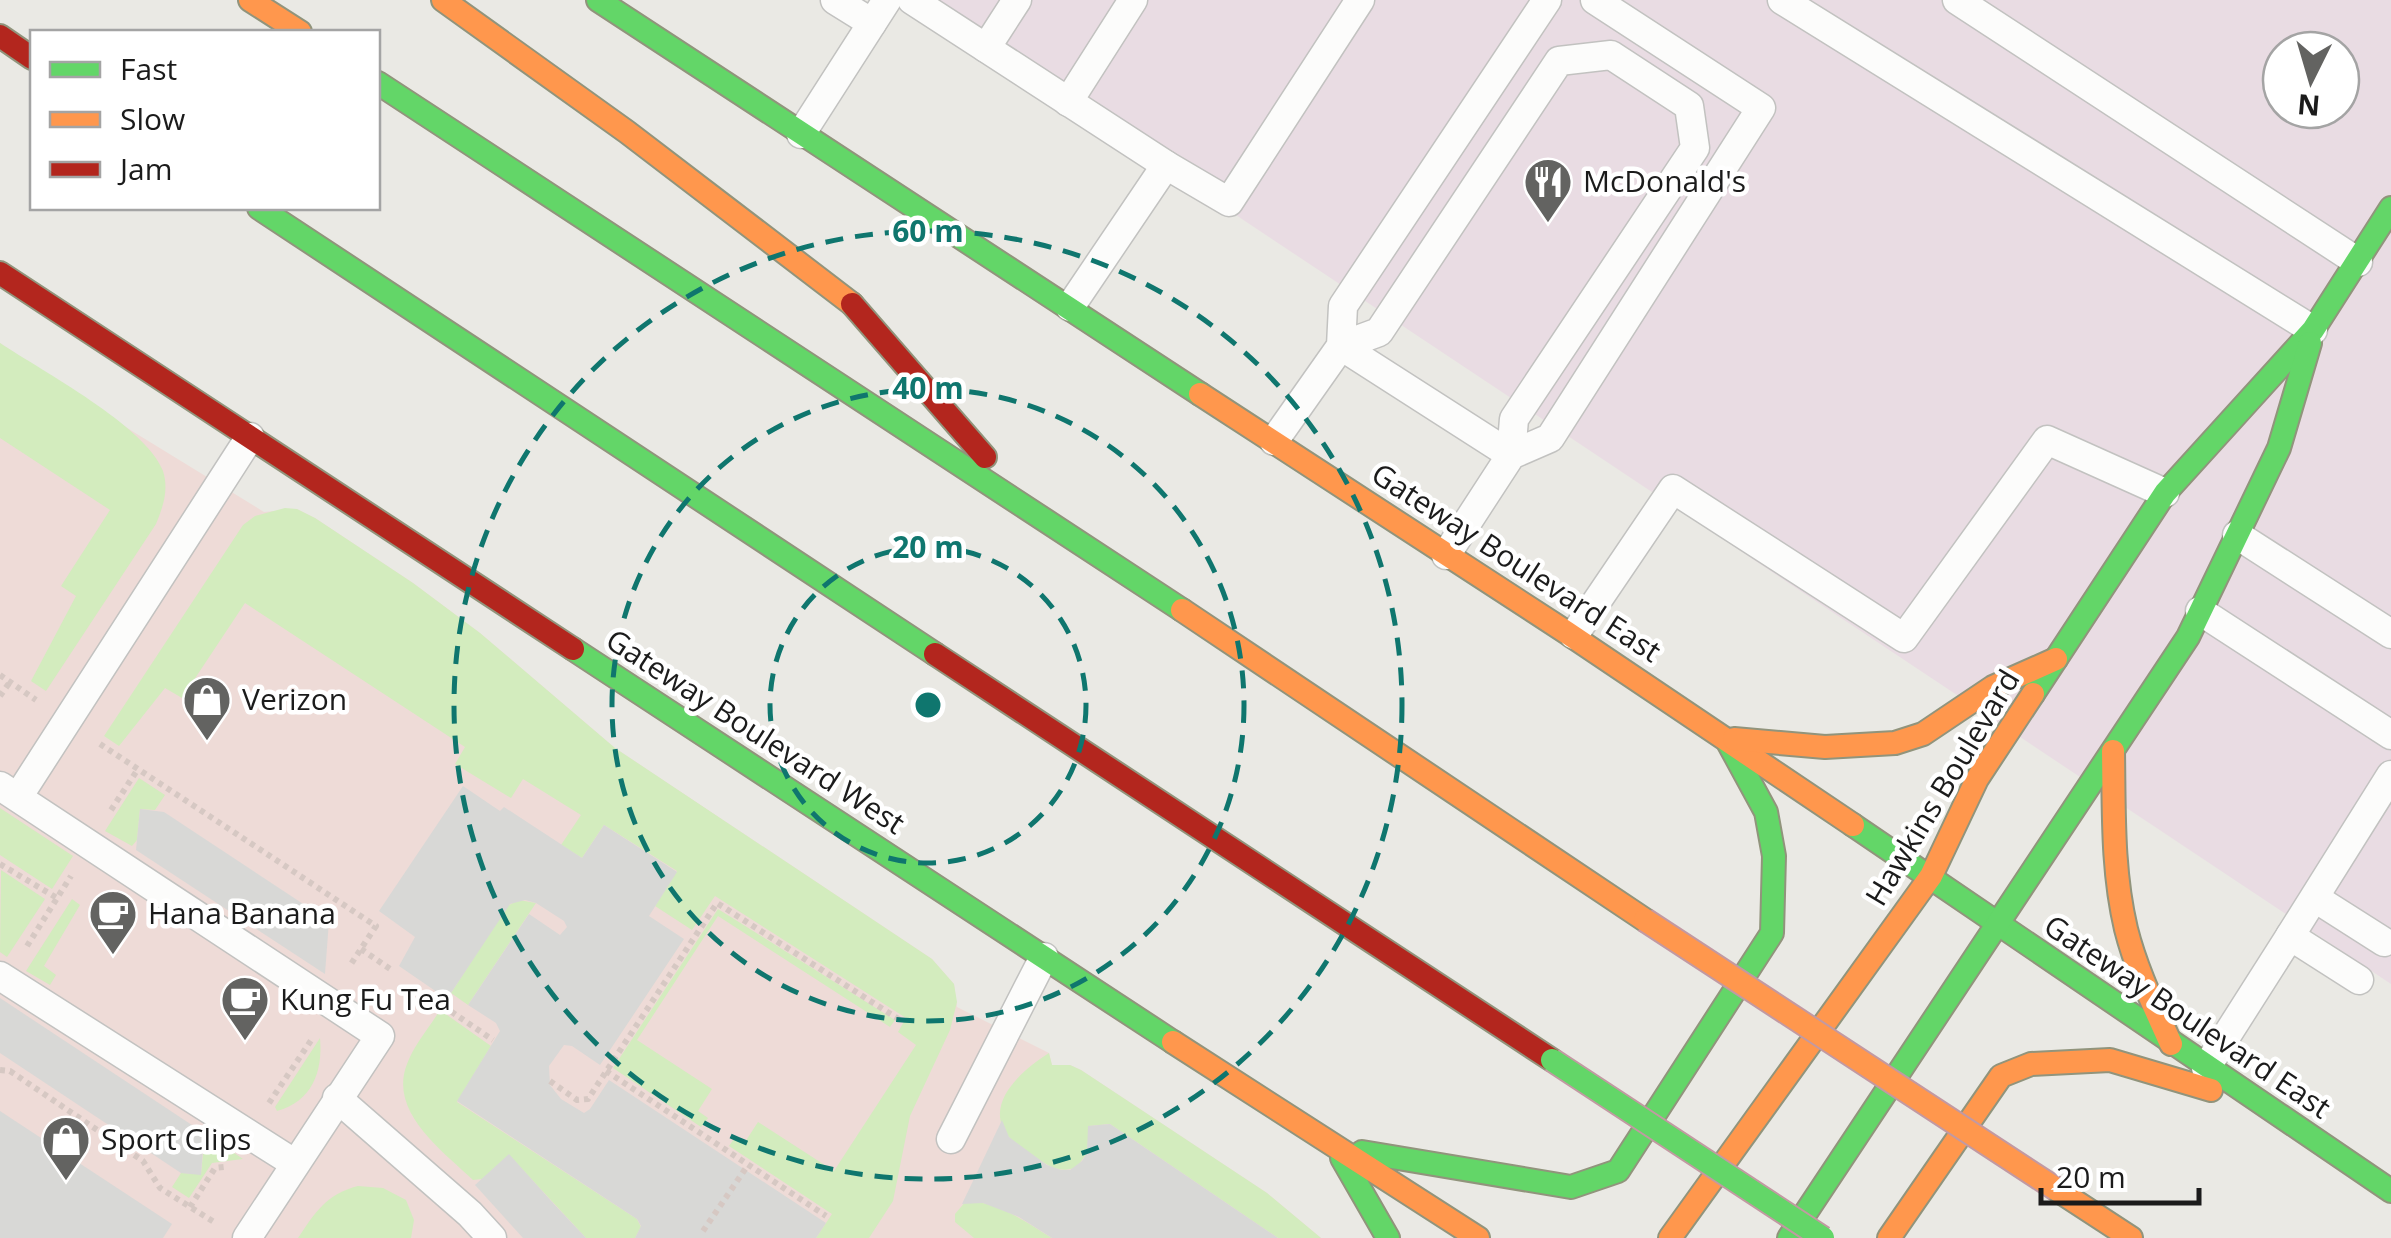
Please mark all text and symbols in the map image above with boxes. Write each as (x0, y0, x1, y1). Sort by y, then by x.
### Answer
legend (30, 30, 380, 210)
north arrow (2261, 30, 2361, 130)
text: Fast (120, 48, 177, 89)
text: N (2296, 86, 2322, 126)
text: Slow (120, 98, 185, 139)
text: Jam (117, 148, 173, 189)
restaurant icon: McDonald's (1522, 156, 1574, 224)
place label: McDonald's (1583, 160, 1746, 201)
text: 60 m (892, 210, 964, 251)
text: 40 m (892, 367, 964, 408)
street label: Gateway Boulevard East (1364, 453, 1669, 671)
text: 20 m (892, 526, 964, 567)
street label: Gateway Boulevard West (598, 619, 913, 843)
street label: Hawkins Boulevard (1855, 662, 2028, 913)
shop icon: Verizon (181, 674, 233, 742)
place label: Verizon (242, 678, 347, 719)
centre of rings (910, 687, 946, 723)
cafe icon: Hana Banana (87, 888, 139, 956)
place label: Hana Banana (148, 892, 336, 933)
street label: Gateway Boulevard East (2037, 904, 2339, 1127)
cafe icon: Kung Fu Tea (219, 974, 271, 1042)
place label: Kung Fu Tea (280, 978, 451, 1019)
shop icon: Sport Clips (40, 1114, 92, 1182)
place label: Sport Clips (101, 1118, 251, 1159)
scale bar (2041, 1143, 2198, 1205)
text: 20 m (2056, 1156, 2126, 1197)

